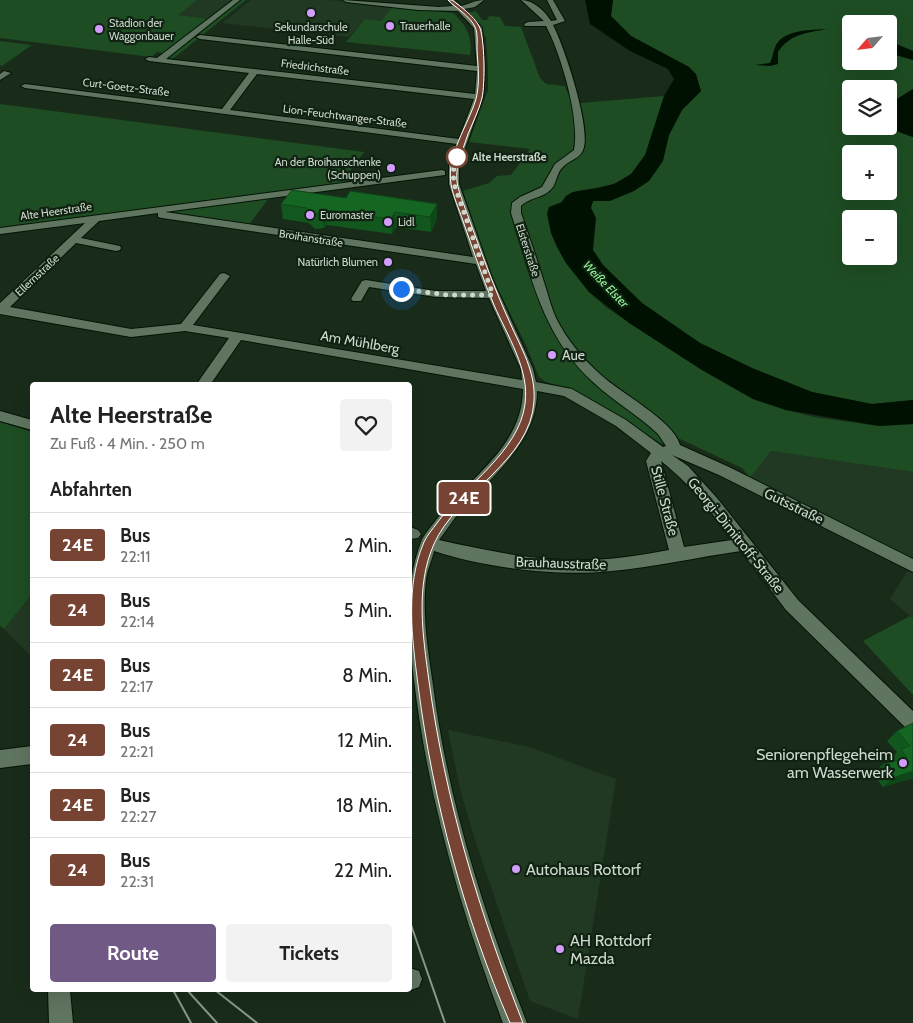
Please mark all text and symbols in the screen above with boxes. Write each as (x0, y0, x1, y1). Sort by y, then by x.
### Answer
marker: Sekundarschule Halle-Süd (305, 7, 317, 19)
north arrow (842, 15, 898, 70)
map controls (842, 15, 897, 265)
place label: Stadion der Waggonbauer (109, 16, 174, 43)
place label: Trauerhalle (400, 19, 451, 33)
place label: Sekundarschule Halle-Süd (274, 20, 348, 47)
marker: Trauerhalle (384, 20, 396, 32)
marker: Stadion der Waggonbauer (93, 23, 105, 35)
street label: Friedrichstraße (280, 56, 350, 78)
street label: Curt-Goetz-Straße (82, 75, 170, 99)
button: layers (842, 80, 897, 135)
street label: Lion-Feuchtwanger-Straße (282, 101, 408, 131)
button: + (842, 145, 897, 200)
marker: Alte Heerstraße (446, 146, 468, 168)
place label: Alte Heerstraße (472, 150, 547, 164)
place label: An der Broihanschenke (Schuppen) (275, 155, 381, 182)
marker: An der Broihanschenke (Schuppen) (385, 162, 397, 174)
street label: Alte Heerstraße (19, 199, 93, 223)
place label: Euromaster (320, 208, 374, 222)
marker: Euromaster (304, 209, 316, 221)
button: − (842, 210, 897, 265)
place label: Lidl (398, 215, 415, 229)
marker: Lidl (382, 216, 394, 228)
street label: Elsterstraße (513, 222, 543, 279)
street label: Broihanstraße (278, 226, 344, 250)
street label: Ellernstraße (12, 251, 62, 299)
place label: Natürlich Blumen (298, 255, 378, 269)
marker: Natürlich Blumen (382, 256, 394, 268)
water label: Weiße Elster (580, 257, 633, 311)
your location (389, 277, 414, 302)
street label: Am Mühlberg (319, 326, 402, 358)
place label: Aue (562, 346, 585, 364)
marker: Aue (546, 349, 558, 361)
button: heart (340, 399, 392, 451)
text: Alte Heerstraße (50, 400, 212, 429)
text: Zu Fuß · 4 Min. · 250 m (50, 434, 205, 453)
street label: Stille Straße (647, 464, 683, 538)
street label: Georgi-Dimitroff-Straße (684, 474, 788, 596)
text: Abfahrten (50, 478, 132, 501)
line badge: 24E (435, 482, 493, 514)
street label: Gutsstraße (761, 484, 827, 528)
text: 24E (449, 487, 479, 509)
text: Bus (120, 524, 150, 547)
text: 24E (62, 534, 93, 556)
text: 2 Min. (344, 534, 392, 557)
text: 22:11 (120, 547, 151, 566)
street label: Brauhausstraße (515, 552, 607, 574)
text: Bus (120, 589, 150, 612)
text: 24 (67, 599, 88, 621)
text: 5 Min. (344, 599, 392, 622)
text: 22:14 (120, 612, 155, 631)
text: Bus (120, 654, 150, 677)
text: 24E (62, 664, 93, 686)
text: 8 Min. (342, 664, 392, 687)
text: 22:17 (120, 677, 153, 696)
text: Bus (120, 719, 150, 742)
text: 24 (67, 729, 88, 751)
text: 12 Min. (338, 729, 392, 752)
text: 22:21 (120, 742, 154, 761)
place label: Seniorenpflegeheim am Wasserwerk (756, 745, 894, 782)
marker: Seniorenpflegeheim am Wasserwerk (897, 757, 909, 769)
text: Bus (120, 784, 150, 807)
text: 24E (62, 794, 93, 816)
text: 18 Min. (336, 794, 392, 817)
text: 22:27 (120, 807, 157, 826)
text: Bus (120, 849, 150, 872)
text: 24 (67, 859, 88, 881)
text: 22 Min. (334, 859, 392, 882)
place label: Autohaus Rottorf (526, 860, 642, 879)
marker: Autohaus Rottorf (510, 863, 522, 875)
text: 22:31 (120, 872, 154, 891)
button: Route (50, 924, 216, 982)
button: Tickets (226, 924, 392, 982)
place label: AH Rottdorf Mazda (570, 931, 652, 968)
marker: AH Rottdorf Mazda (554, 943, 566, 955)

